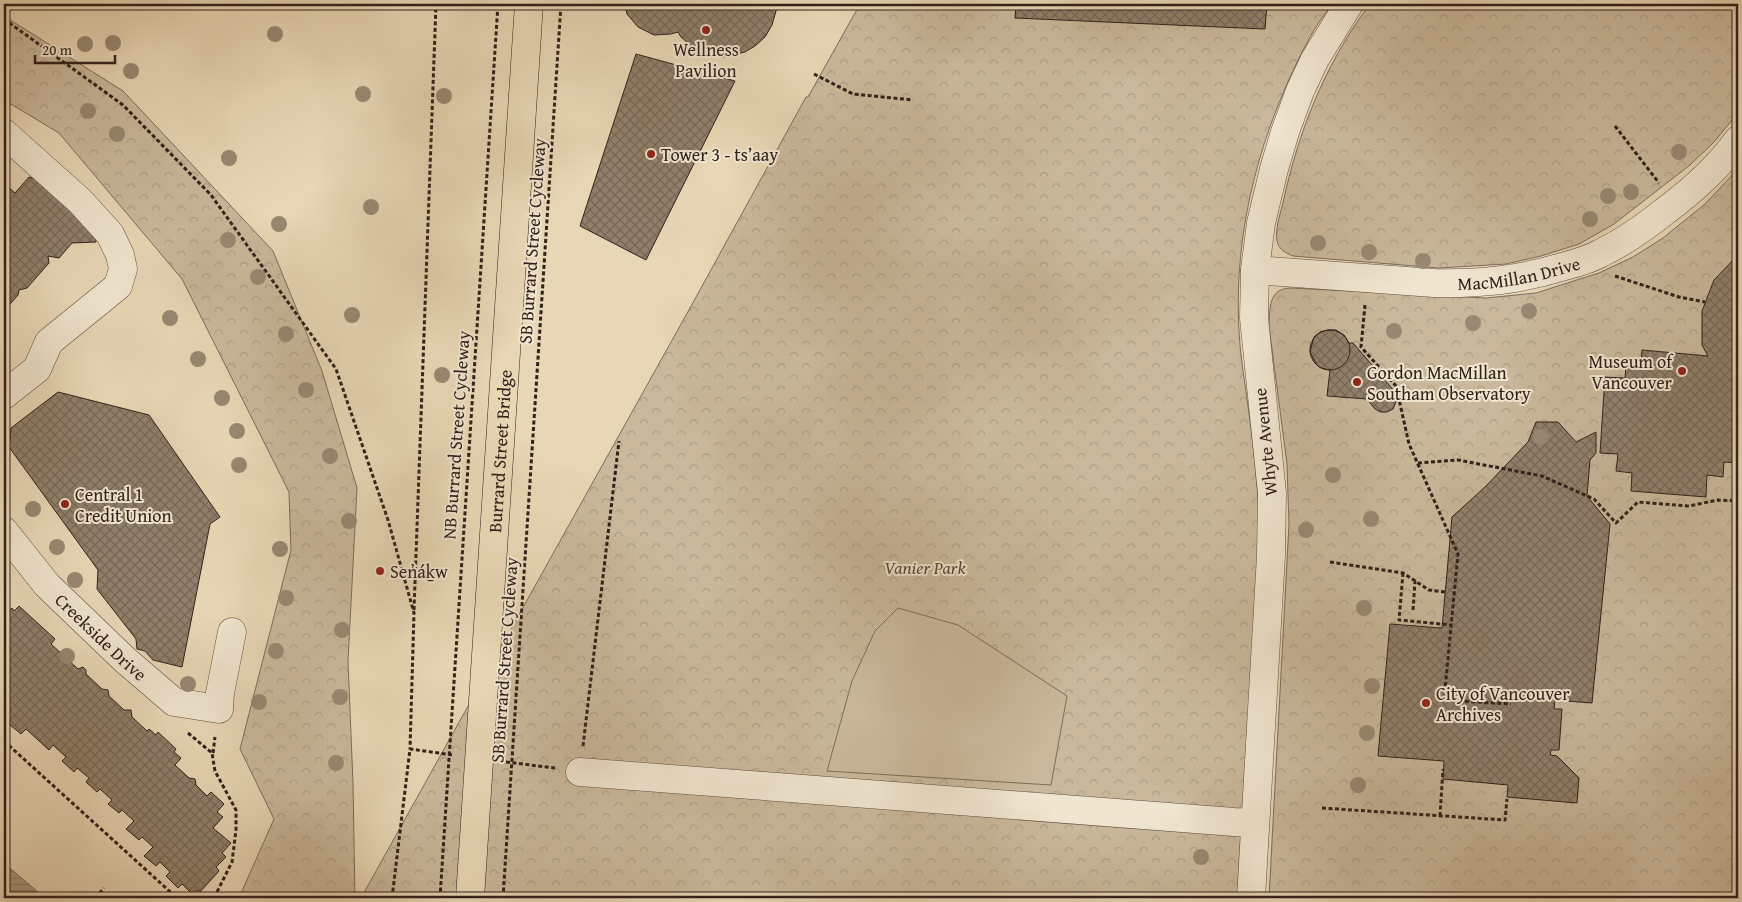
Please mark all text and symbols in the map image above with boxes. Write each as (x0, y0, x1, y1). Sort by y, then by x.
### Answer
marker: Wellness Pavilion (700, 24, 712, 36)
scale bar (35, 32, 115, 64)
place label: Wellness Pavilion (673, 36, 739, 84)
text: 20 m (42, 39, 73, 60)
street label: SB Burrard Street Cycleway (511, 137, 553, 345)
place label: Tower 3 - ts’aay (661, 141, 778, 168)
marker: Tower 3 - ts’aay (645, 148, 657, 160)
street label: MacMillan Drive (1457, 249, 1583, 297)
street label: NB Burrard Street Cycleway (435, 330, 477, 540)
place label: Museum of Vancouver (1589, 348, 1674, 396)
place label: Gordon MacMillan Southam Observatory (1367, 359, 1531, 407)
marker: Museum of Vancouver (1676, 365, 1688, 377)
street label: Burrard Street Bridge (481, 369, 518, 533)
marker: Gordon MacMillan Southam Observatory (1351, 376, 1363, 388)
street label: Whyte Avenue (1246, 387, 1284, 497)
place label: Central 1 Credit Union (75, 481, 172, 529)
marker: Central 1 Credit Union (59, 498, 71, 510)
park label: Vanier Park (884, 554, 967, 581)
street label: SB Burrard Street Cycleway (483, 556, 525, 764)
place label: Sen̓áḵw (390, 558, 448, 585)
marker: Sen̓áḵw (374, 565, 386, 577)
street label: Creekside Drive (49, 586, 153, 687)
place label: City of Vancouver Archives (1436, 680, 1570, 728)
marker: City of Vancouver Archives (1420, 697, 1432, 709)

